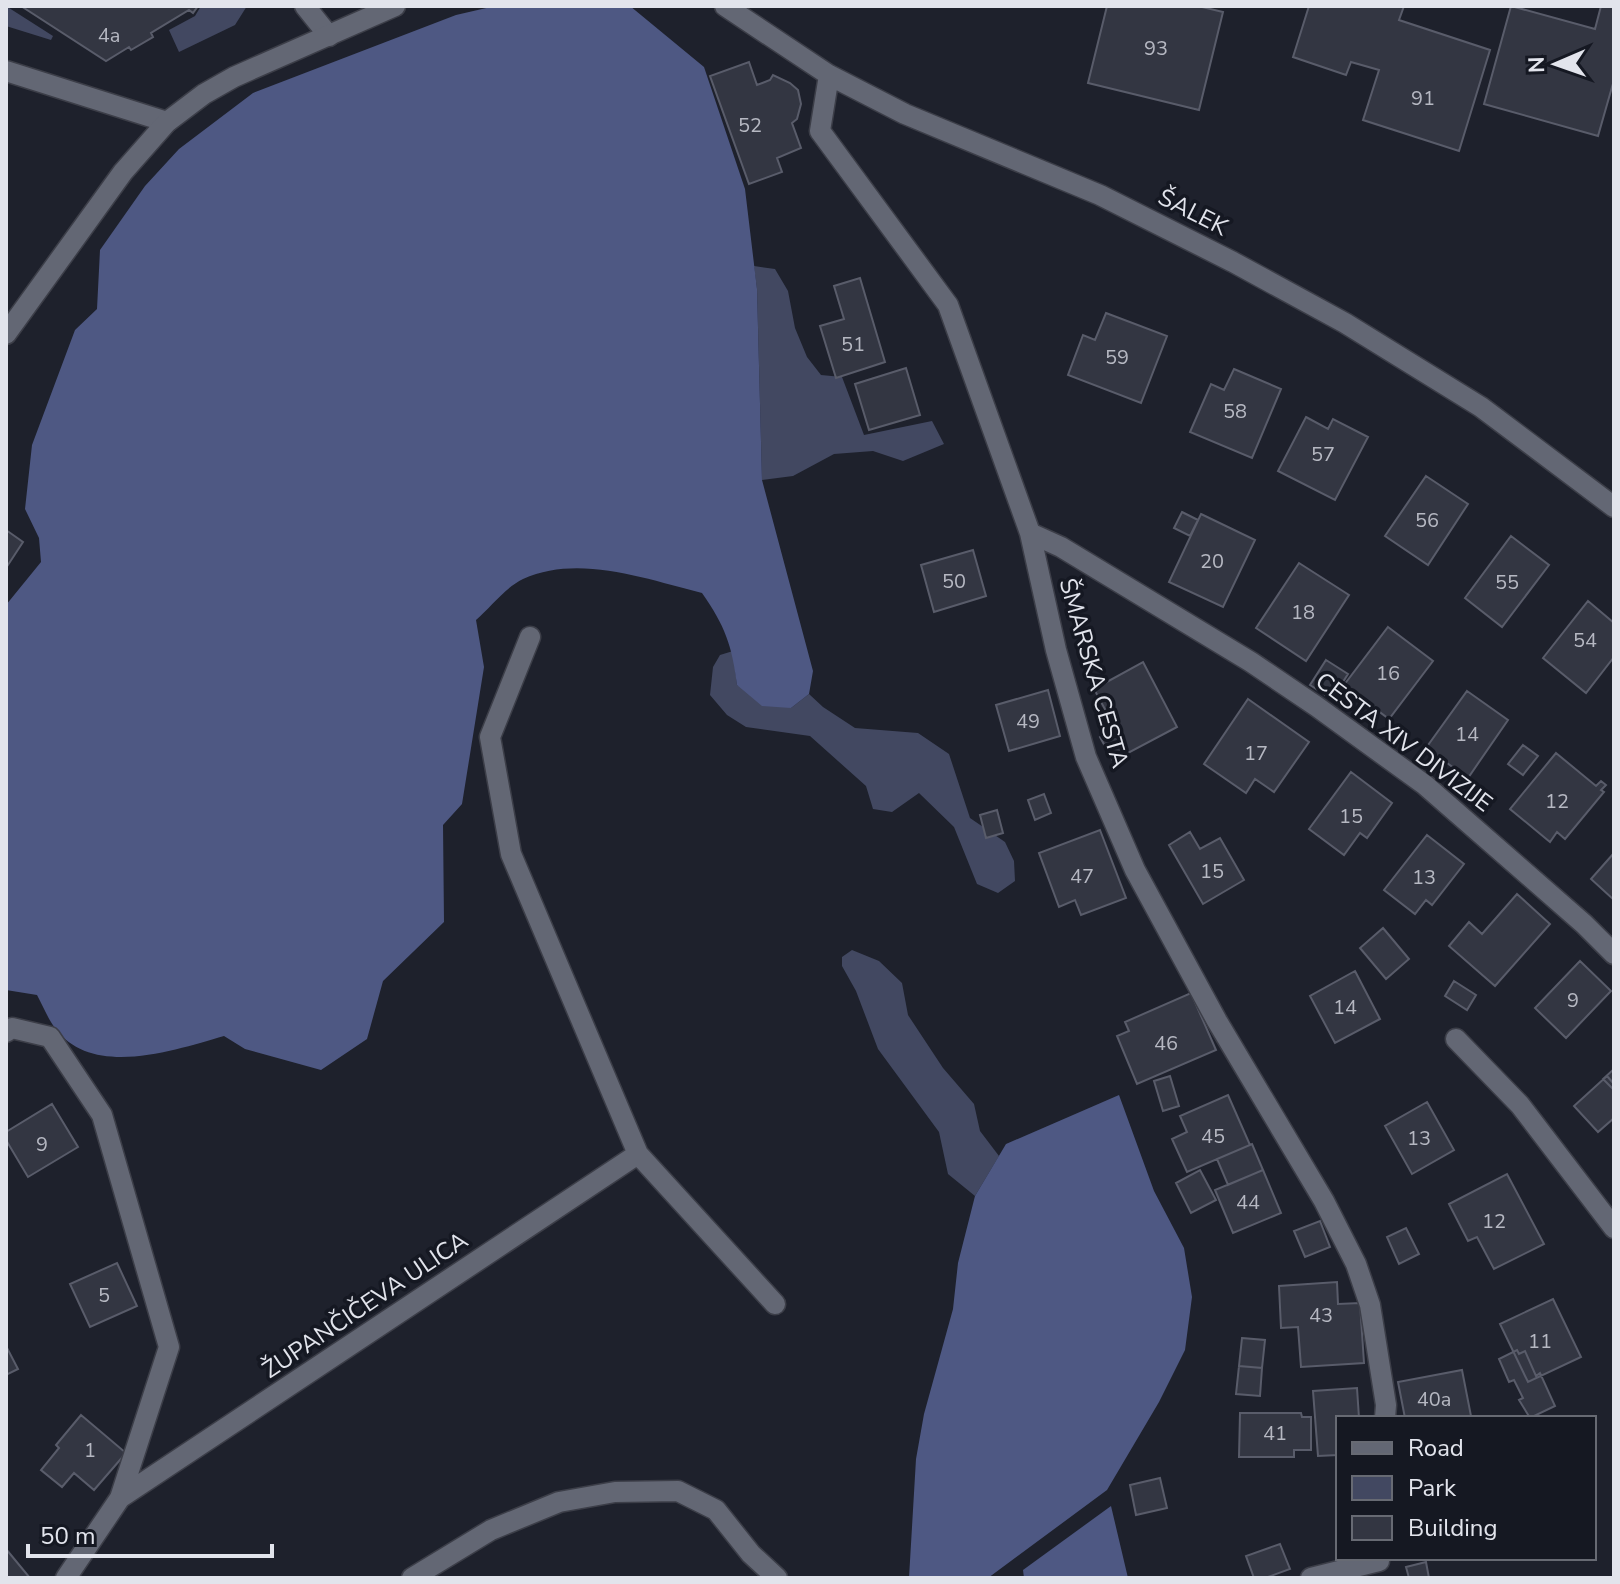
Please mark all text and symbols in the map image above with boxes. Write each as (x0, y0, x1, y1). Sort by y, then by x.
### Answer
house number: 4a (98, 22, 120, 49)
north arrow (1516, 24, 1596, 104)
house number: 93 (1144, 35, 1168, 62)
text: N (1522, 56, 1552, 73)
house number: 91 (1411, 85, 1435, 112)
house number: 52 (738, 112, 762, 139)
street label: ŠALEK (1153, 181, 1234, 244)
house number: 51 (841, 331, 865, 358)
house number: 59 (1105, 344, 1129, 371)
house number: 58 (1223, 398, 1247, 425)
house number: 57 (1311, 441, 1335, 468)
house number: 56 (1415, 507, 1439, 534)
house number: 20 (1200, 548, 1224, 575)
house number: 50 (942, 568, 966, 595)
house number: 55 (1495, 569, 1519, 596)
street label: ŠMARSKA CESTA (1052, 574, 1137, 772)
house number: 18 (1291, 599, 1315, 626)
house number: 54 (1573, 627, 1597, 654)
house number: 16 (1376, 660, 1400, 687)
street label: CESTA XIV DIVIZIJE (1309, 665, 1499, 819)
house number: 49 (1016, 708, 1040, 735)
house number: 14 (1455, 721, 1479, 748)
house number: 17 (1244, 740, 1268, 767)
house number: 12 (1545, 788, 1569, 815)
house number: 15 (1339, 803, 1363, 830)
house number: 15 (1200, 858, 1224, 885)
house number: 47 (1070, 863, 1094, 890)
house number: 13 (1412, 864, 1436, 891)
house number: 9 (1567, 987, 1579, 1014)
house number: 14 (1333, 994, 1357, 1021)
house number: 46 (1154, 1030, 1178, 1057)
house number: 45 (1201, 1123, 1225, 1150)
house number: 13 (1407, 1125, 1431, 1152)
house number: 9 (36, 1131, 48, 1158)
house number: 44 (1236, 1189, 1260, 1216)
house number: 12 (1482, 1208, 1506, 1235)
street label: ŽUPANČIČEVA ULICA (256, 1224, 474, 1386)
house number: 5 (98, 1282, 110, 1309)
house number: 43 (1309, 1302, 1333, 1329)
house number: 11 (1528, 1328, 1552, 1355)
house number: 40a (1417, 1386, 1451, 1413)
legend (1336, 1416, 1596, 1560)
house number: 41 (1263, 1420, 1287, 1447)
text: Road (1408, 1432, 1464, 1464)
house number: 1 (84, 1437, 96, 1464)
text: Park (1408, 1472, 1457, 1504)
scale bar (28, 1508, 272, 1558)
text: Building (1408, 1512, 1498, 1544)
text: 50 m (40, 1520, 96, 1552)

